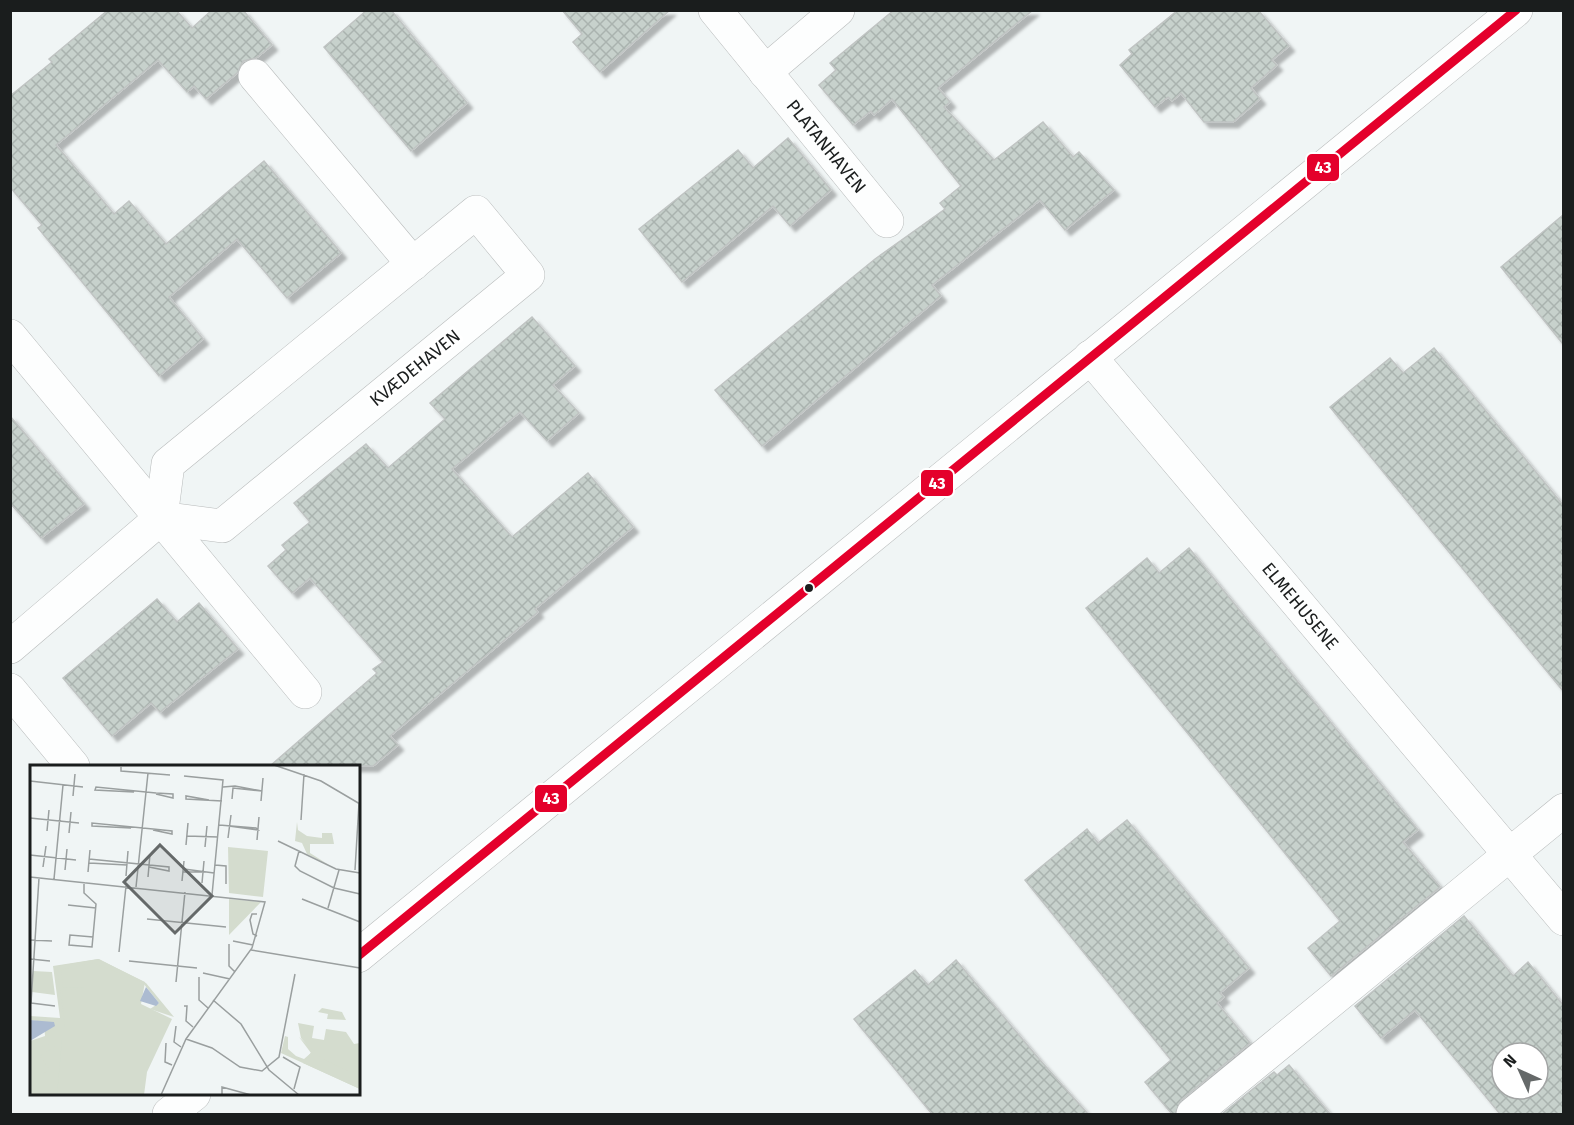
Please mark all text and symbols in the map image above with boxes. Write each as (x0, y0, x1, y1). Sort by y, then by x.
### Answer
street label: PLATANHAVEN (782, 95, 871, 198)
line badge: 43 (1306, 153, 1340, 182)
text: 43 (1314, 158, 1332, 177)
street label: KVÆDEHAVEN (365, 325, 465, 411)
line badge: 43 (920, 469, 954, 497)
text: 43 (928, 474, 946, 493)
street label: ELMEHUSENE (1257, 558, 1343, 654)
unlabelled marker (803, 582, 815, 594)
inset map (30, 765, 360, 1095)
line badge: 43 (534, 784, 568, 813)
text: 43 (542, 789, 560, 808)
north arrow (1490, 1041, 1550, 1101)
text: N (1499, 1050, 1520, 1071)

